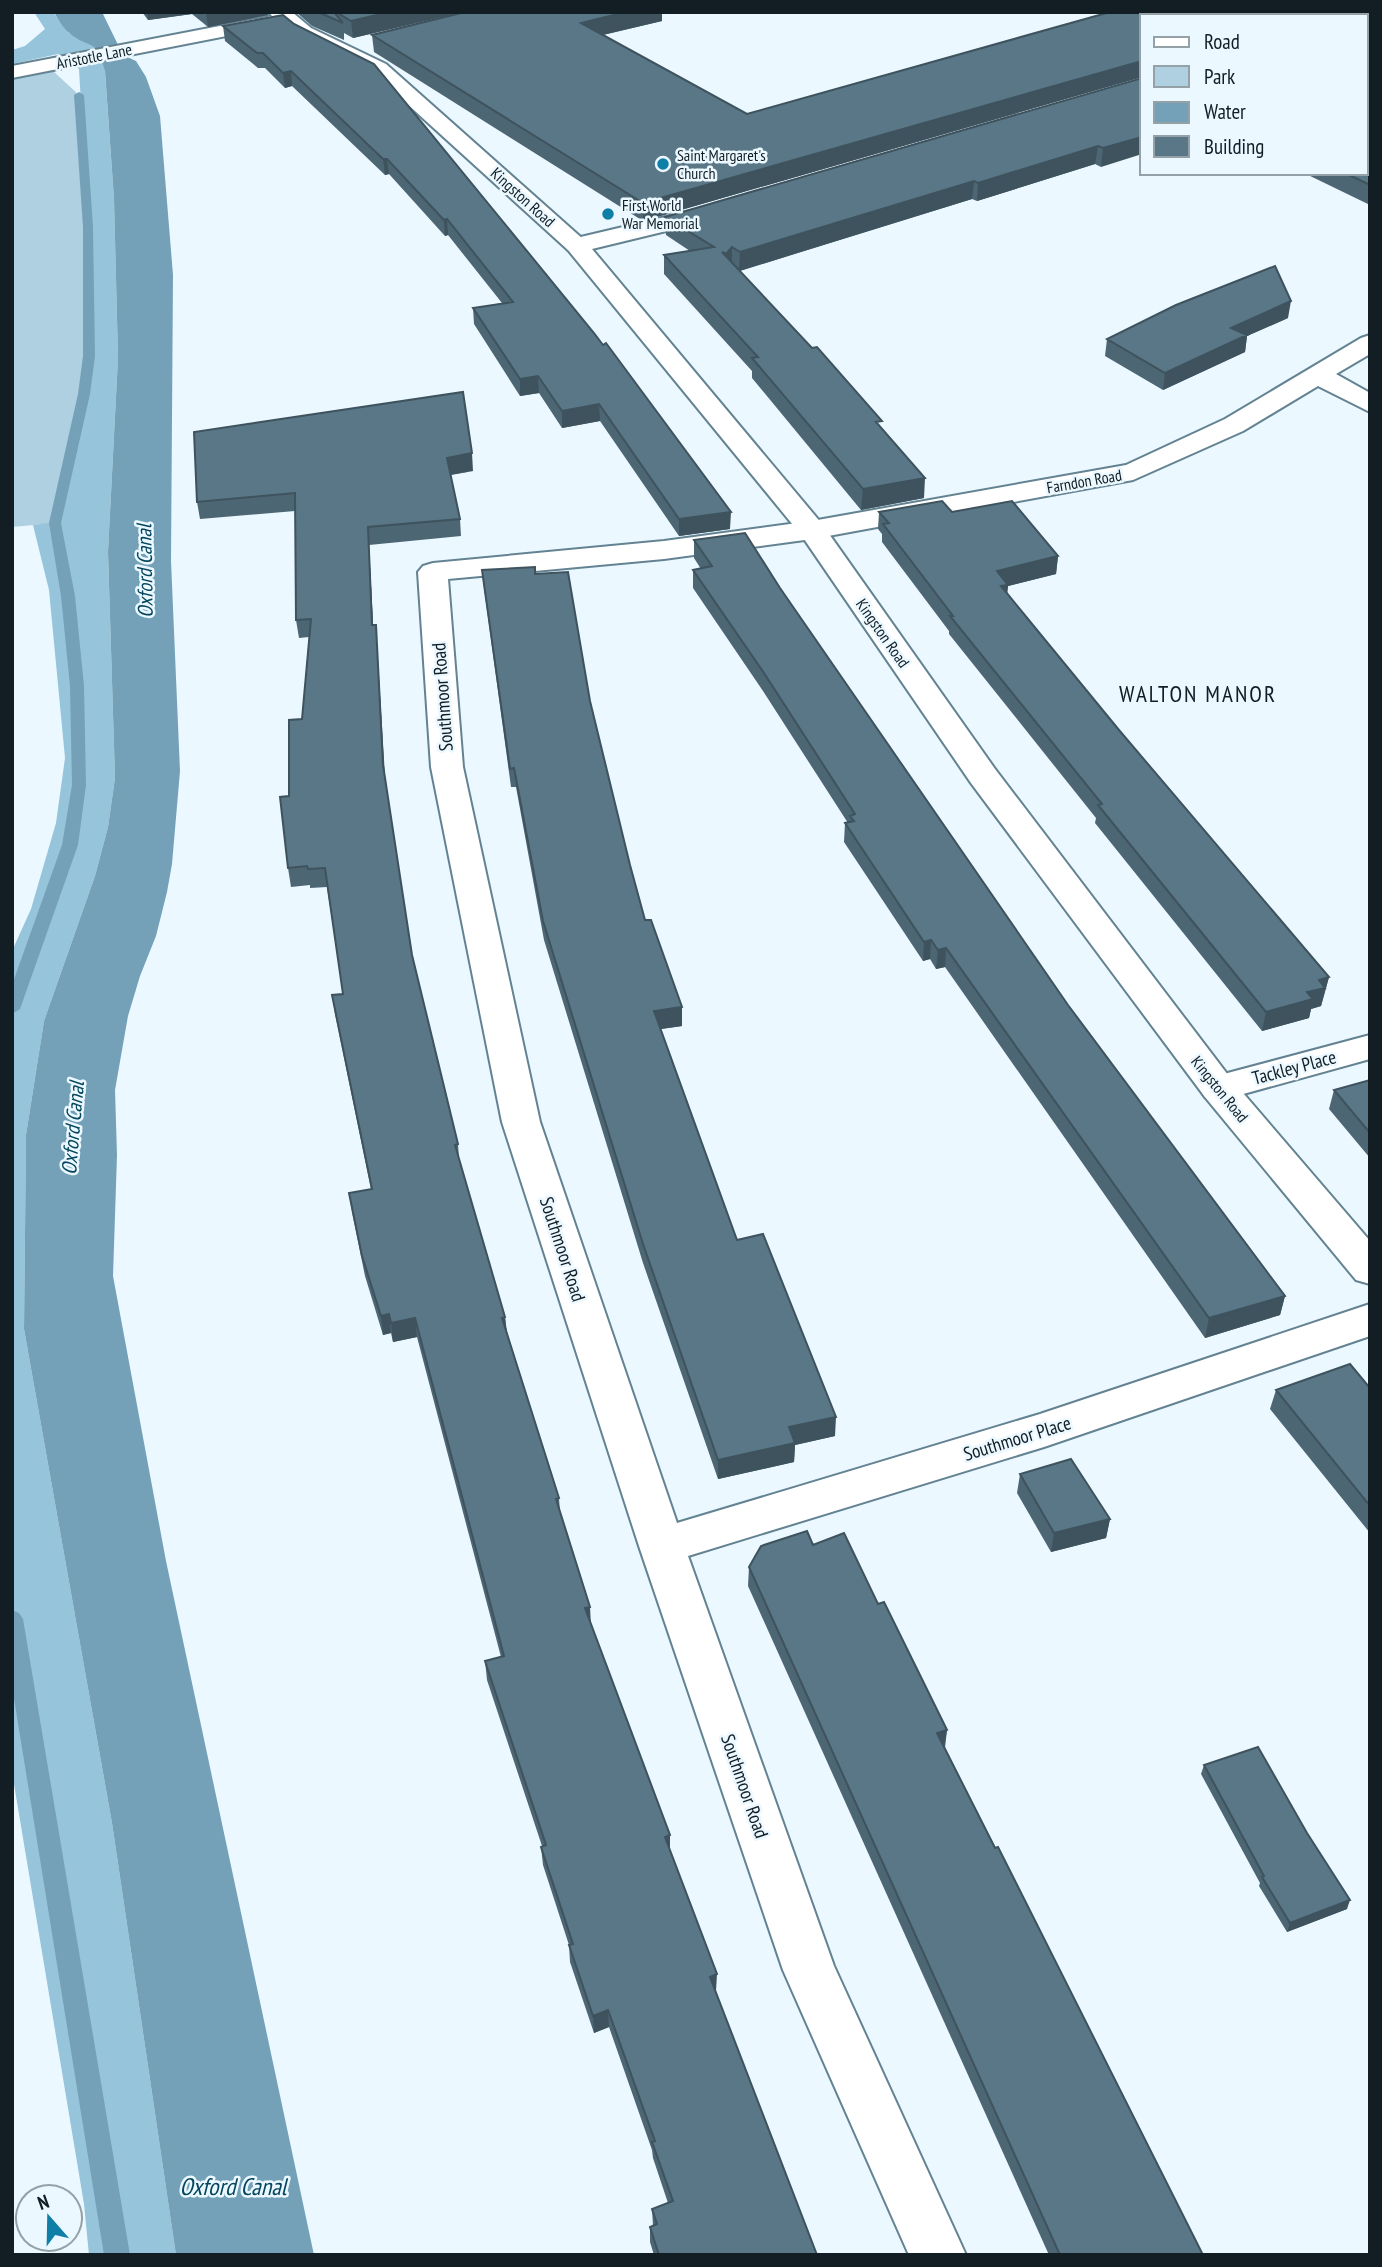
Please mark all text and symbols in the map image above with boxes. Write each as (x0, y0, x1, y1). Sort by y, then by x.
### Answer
legend (1140, 14, 1368, 175)
text: Road (1204, 28, 1240, 55)
street label: Aristotle Lane (54, 39, 134, 73)
text: Park (1204, 63, 1235, 90)
text: Water (1204, 98, 1246, 125)
text: Building (1204, 133, 1264, 160)
place label: Saint Margaret's Church (677, 145, 766, 183)
marker: Saint Margaret's Church (655, 156, 671, 172)
street label: Kingston Road (487, 163, 559, 231)
place label: First World War Memorial (622, 195, 699, 233)
marker: First World War Memorial (600, 206, 616, 222)
street label: Farndon Road (1045, 465, 1123, 497)
water label: Oxford Canal (130, 522, 159, 618)
street label: Kingston Road (852, 595, 914, 671)
street label: Southmoor Road (426, 642, 458, 752)
district label: WALTON MANOR (1119, 679, 1277, 708)
street label: Tackley Place (1249, 1044, 1339, 1090)
street label: Kingston Road (1187, 1052, 1253, 1126)
water label: Oxford Canal (55, 1078, 90, 1176)
street label: Southmoor Road (535, 1194, 591, 1304)
street label: Southmoor Place (960, 1410, 1074, 1466)
street label: Southmoor Road (716, 1731, 774, 1841)
water label: Oxford Canal (180, 2171, 289, 2202)
north arrow (14, 2183, 84, 2253)
text: N (34, 2189, 52, 2215)

